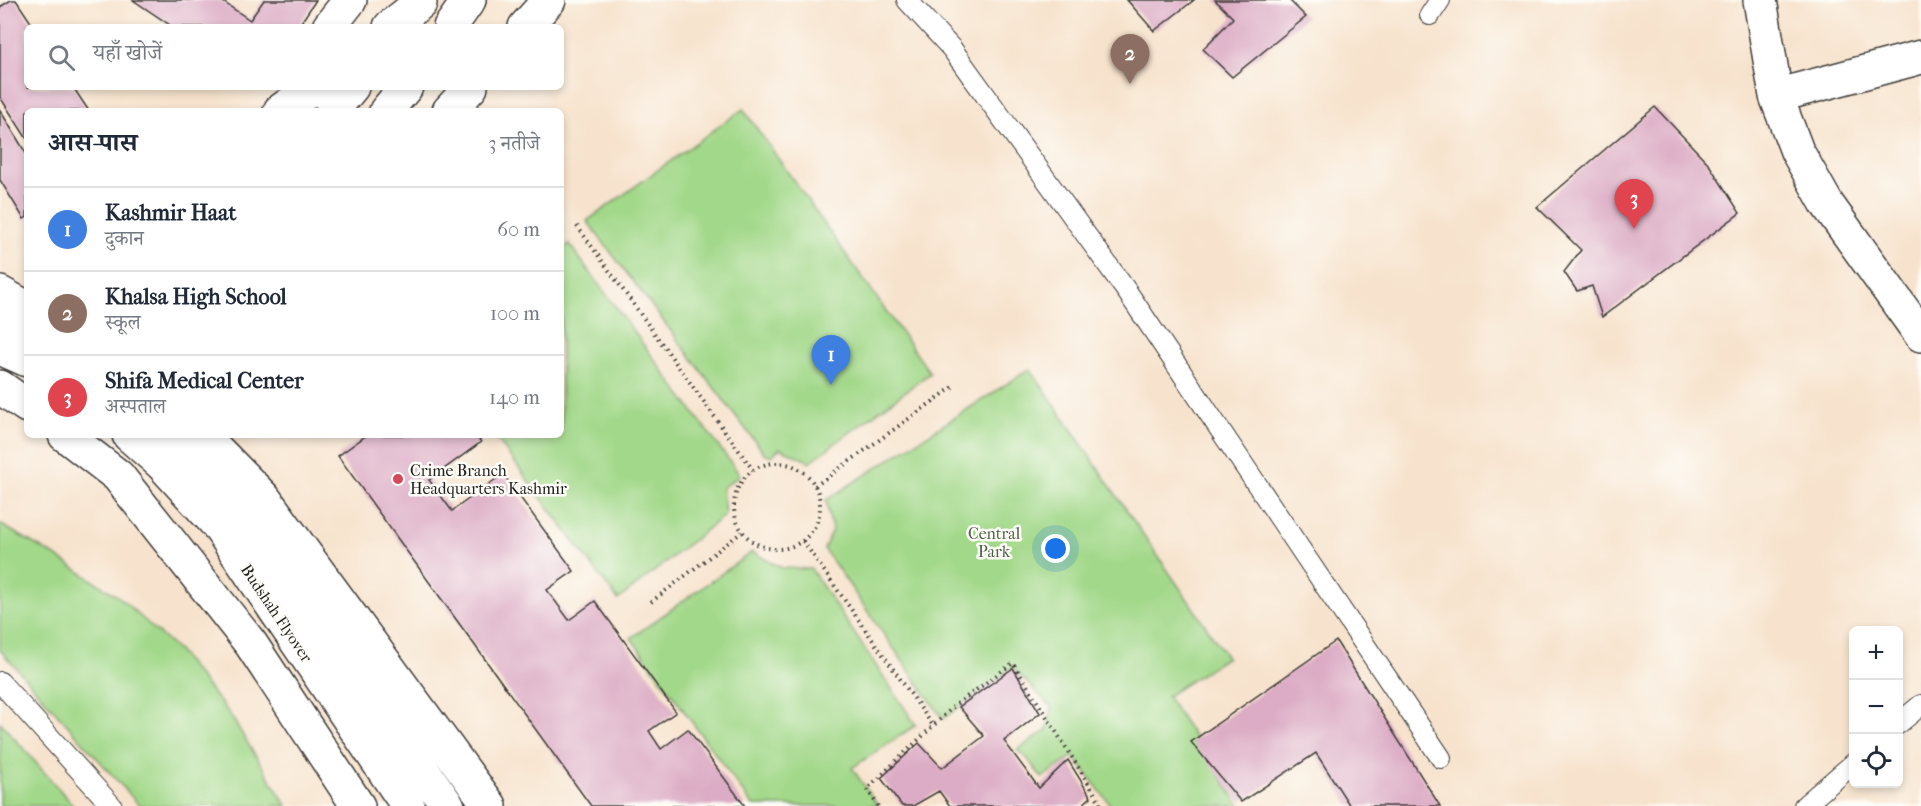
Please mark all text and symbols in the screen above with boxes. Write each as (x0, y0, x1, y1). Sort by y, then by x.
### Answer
search box (24, 24, 564, 90)
pin: 2 (1110, 34, 1150, 84)
text: यहाँ खोजें (93, 40, 162, 66)
icon: search (45, 41, 78, 74)
text: आस-पास (48, 127, 137, 158)
text: 3 नतीजे (488, 132, 540, 155)
pin: 3 (1614, 180, 1654, 229)
text: Kashmir Haat (105, 200, 236, 226)
text: 1 (64, 218, 71, 241)
text: 60 m (497, 218, 540, 241)
text: दुकान (105, 227, 144, 250)
text: Khalsa High School (105, 284, 287, 310)
text: 2 (62, 302, 73, 325)
text: 100 m (490, 302, 540, 325)
text: स्कूल (105, 311, 141, 334)
pin: 1 (812, 336, 850, 385)
text: Shifa Medical Center (105, 368, 304, 394)
text: 3 (63, 386, 72, 409)
text: 140 m (489, 386, 540, 409)
text: अस्पताल (105, 395, 166, 418)
place label: Crime Branch Headquarters Kashmir (410, 461, 567, 498)
marker: Crime Branch Headquarters Kashmir (391, 472, 405, 486)
park label: Central Park (968, 524, 1021, 561)
your location (1041, 534, 1070, 563)
street label: Budshah Flyover (237, 561, 316, 666)
map controls (1849, 626, 1903, 788)
button: + (1849, 626, 1903, 680)
button: − (1849, 680, 1903, 734)
button: locate (1849, 734, 1903, 788)

